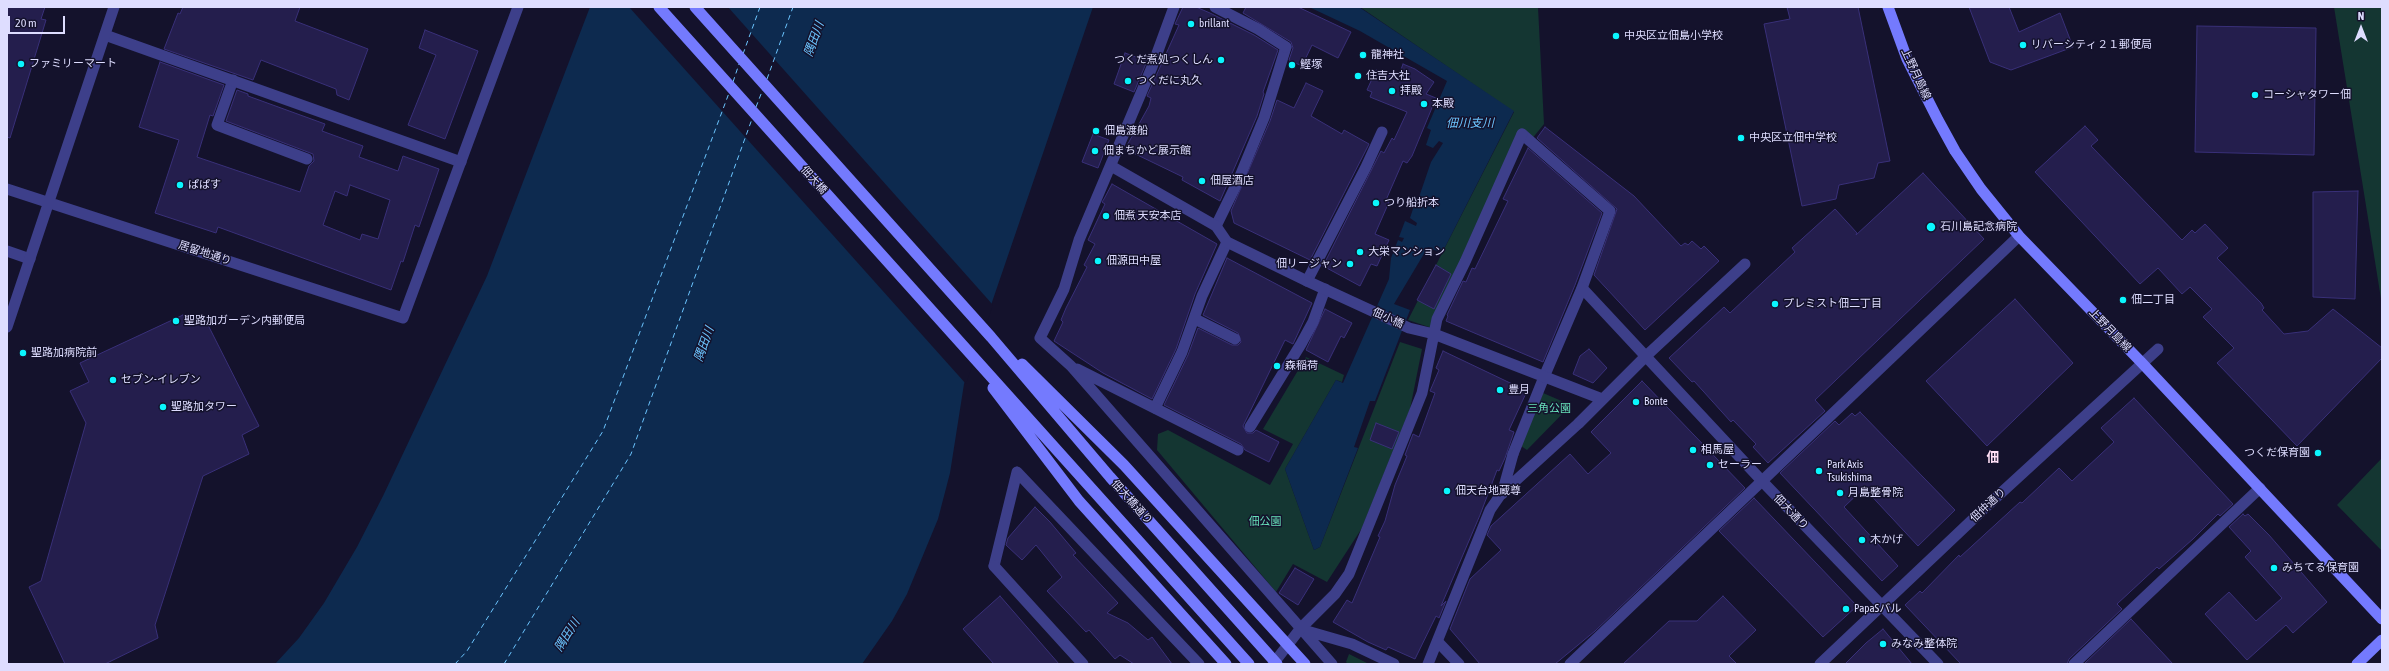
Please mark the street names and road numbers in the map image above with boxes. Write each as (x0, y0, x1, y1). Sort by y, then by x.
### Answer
street label: 上野月島線 (1898, 46, 1934, 102)
street label: 佃大橋 (798, 163, 830, 197)
street label: 居留地通り (177, 238, 233, 268)
street label: 佃小橋 (1370, 305, 1406, 331)
street label: 上野月島線 (2086, 306, 2134, 354)
street label: 佃大橋通り (1109, 477, 1155, 527)
street label: 佃仲通り (1967, 485, 2009, 525)
street label: 佃大通り (1771, 492, 1811, 532)

